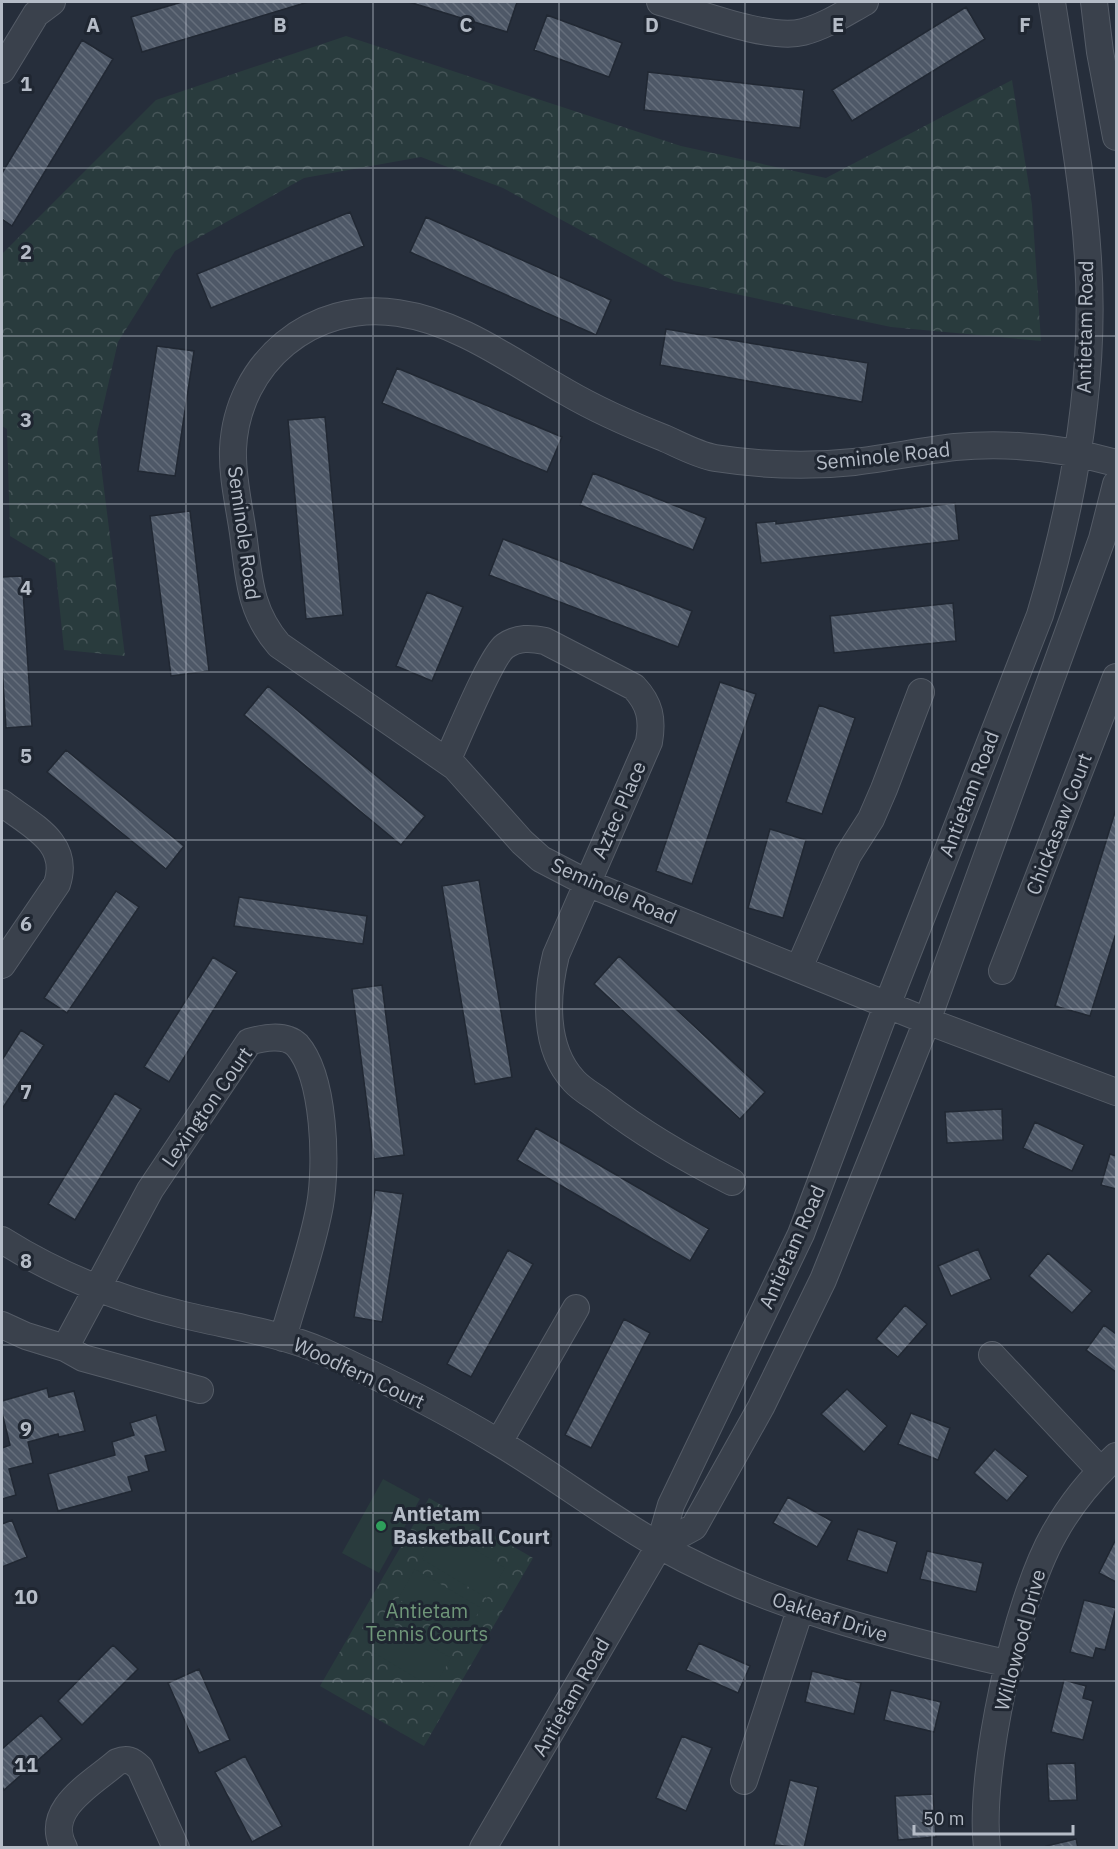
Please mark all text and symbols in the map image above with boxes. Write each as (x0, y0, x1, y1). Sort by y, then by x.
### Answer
text: A (86, 11, 100, 38)
text: B (273, 11, 287, 38)
text: C (459, 11, 473, 38)
text: D (645, 11, 659, 38)
text: E (832, 11, 844, 38)
text: F (1019, 11, 1031, 38)
text: 1 (20, 70, 32, 97)
text: 2 (20, 238, 32, 265)
street label: Antietam Road (1070, 260, 1099, 394)
text: 3 (20, 406, 32, 433)
street label: Seminole Road (815, 435, 951, 476)
street label: Seminole Road (222, 464, 267, 602)
text: 4 (20, 574, 32, 601)
street label: Antietam Road (932, 727, 1005, 861)
text: 5 (20, 742, 32, 769)
street label: Chickasaw Court (1019, 749, 1098, 899)
street label: Aztec Place (585, 757, 652, 863)
street label: Seminole Road (547, 851, 681, 930)
text: 6 (20, 910, 32, 937)
street label: Lexington Court (155, 1041, 258, 1172)
text: 7 (20, 1078, 32, 1105)
street label: Antietam Road (752, 1181, 831, 1313)
text: 8 (20, 1247, 32, 1274)
street label: Woodfern Court (289, 1330, 429, 1415)
text: 9 (20, 1415, 32, 1442)
place label: Antietam Basketball Court (393, 1500, 550, 1550)
marker: Antietam Basketball Court (374, 1519, 388, 1533)
street label: Willowood Drive (988, 1566, 1051, 1713)
text: 10 (14, 1583, 38, 1610)
street label: Oakleaf Drive (769, 1585, 891, 1648)
park label: Antietam Tennis Courts (366, 1597, 488, 1647)
street label: Antietam Road (526, 1632, 616, 1761)
text: 11 (14, 1751, 38, 1778)
scale bar (914, 1798, 1073, 1836)
text: 50 m (923, 1807, 965, 1830)

